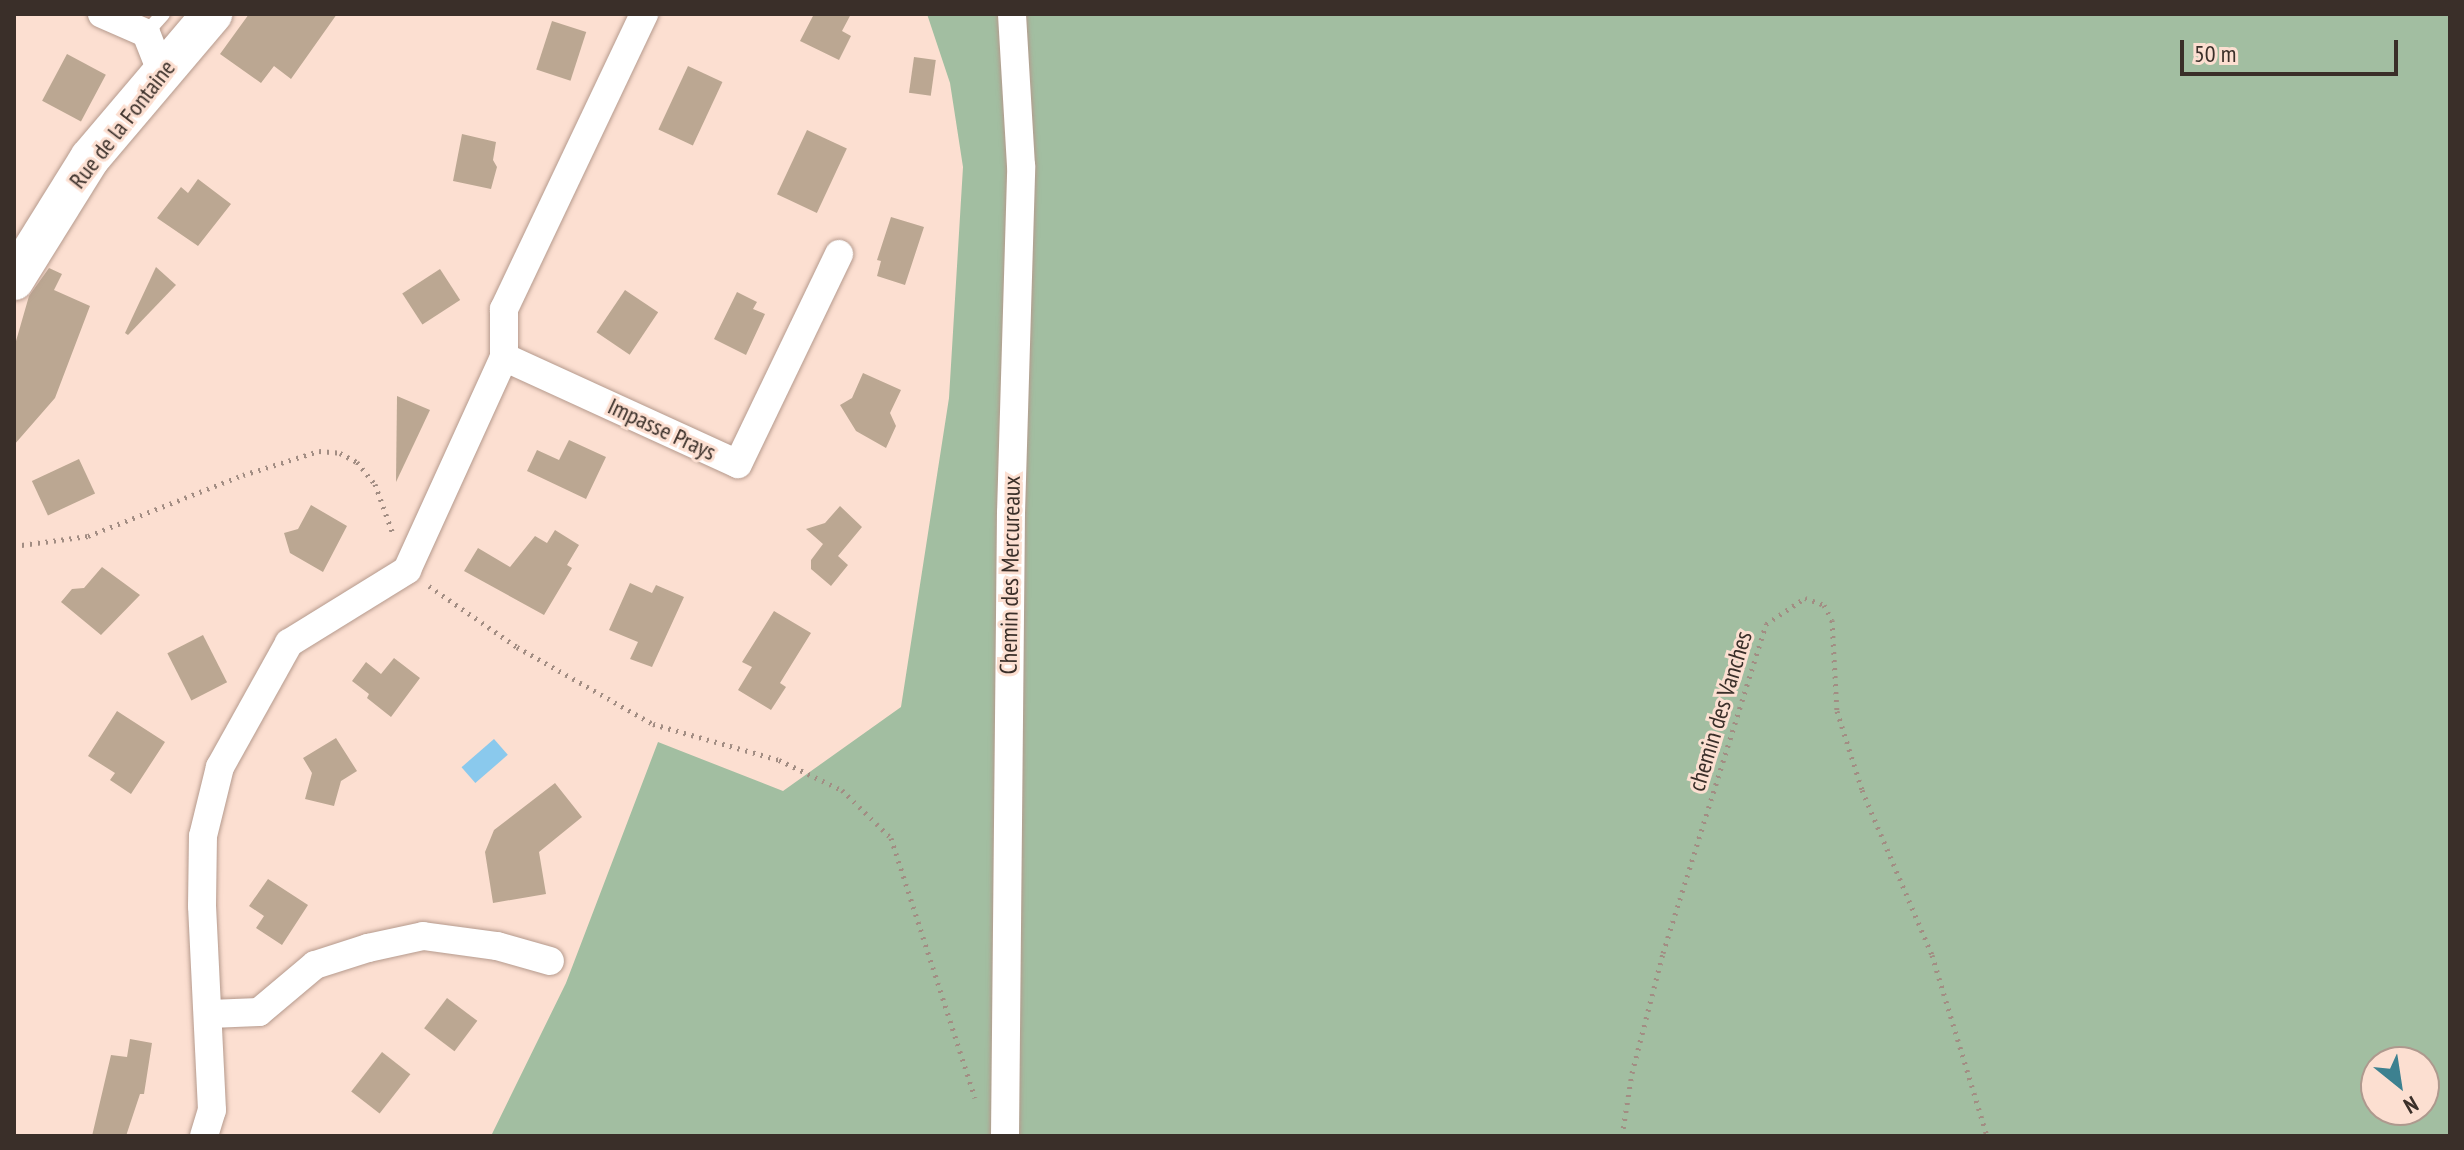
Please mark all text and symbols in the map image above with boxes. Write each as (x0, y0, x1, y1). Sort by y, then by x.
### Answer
scale bar (2184, 24, 2402, 74)
text: 50 m (2194, 38, 2236, 69)
street label: Rue de la Fontaine (63, 54, 181, 194)
street label: Impasse Prays (603, 391, 721, 467)
street label: Chemin des Mercureaux (994, 475, 1026, 675)
street label: chemin des Vanches (1682, 627, 1758, 795)
north arrow (2360, 1046, 2440, 1126)
text: N (2399, 1090, 2423, 1120)

